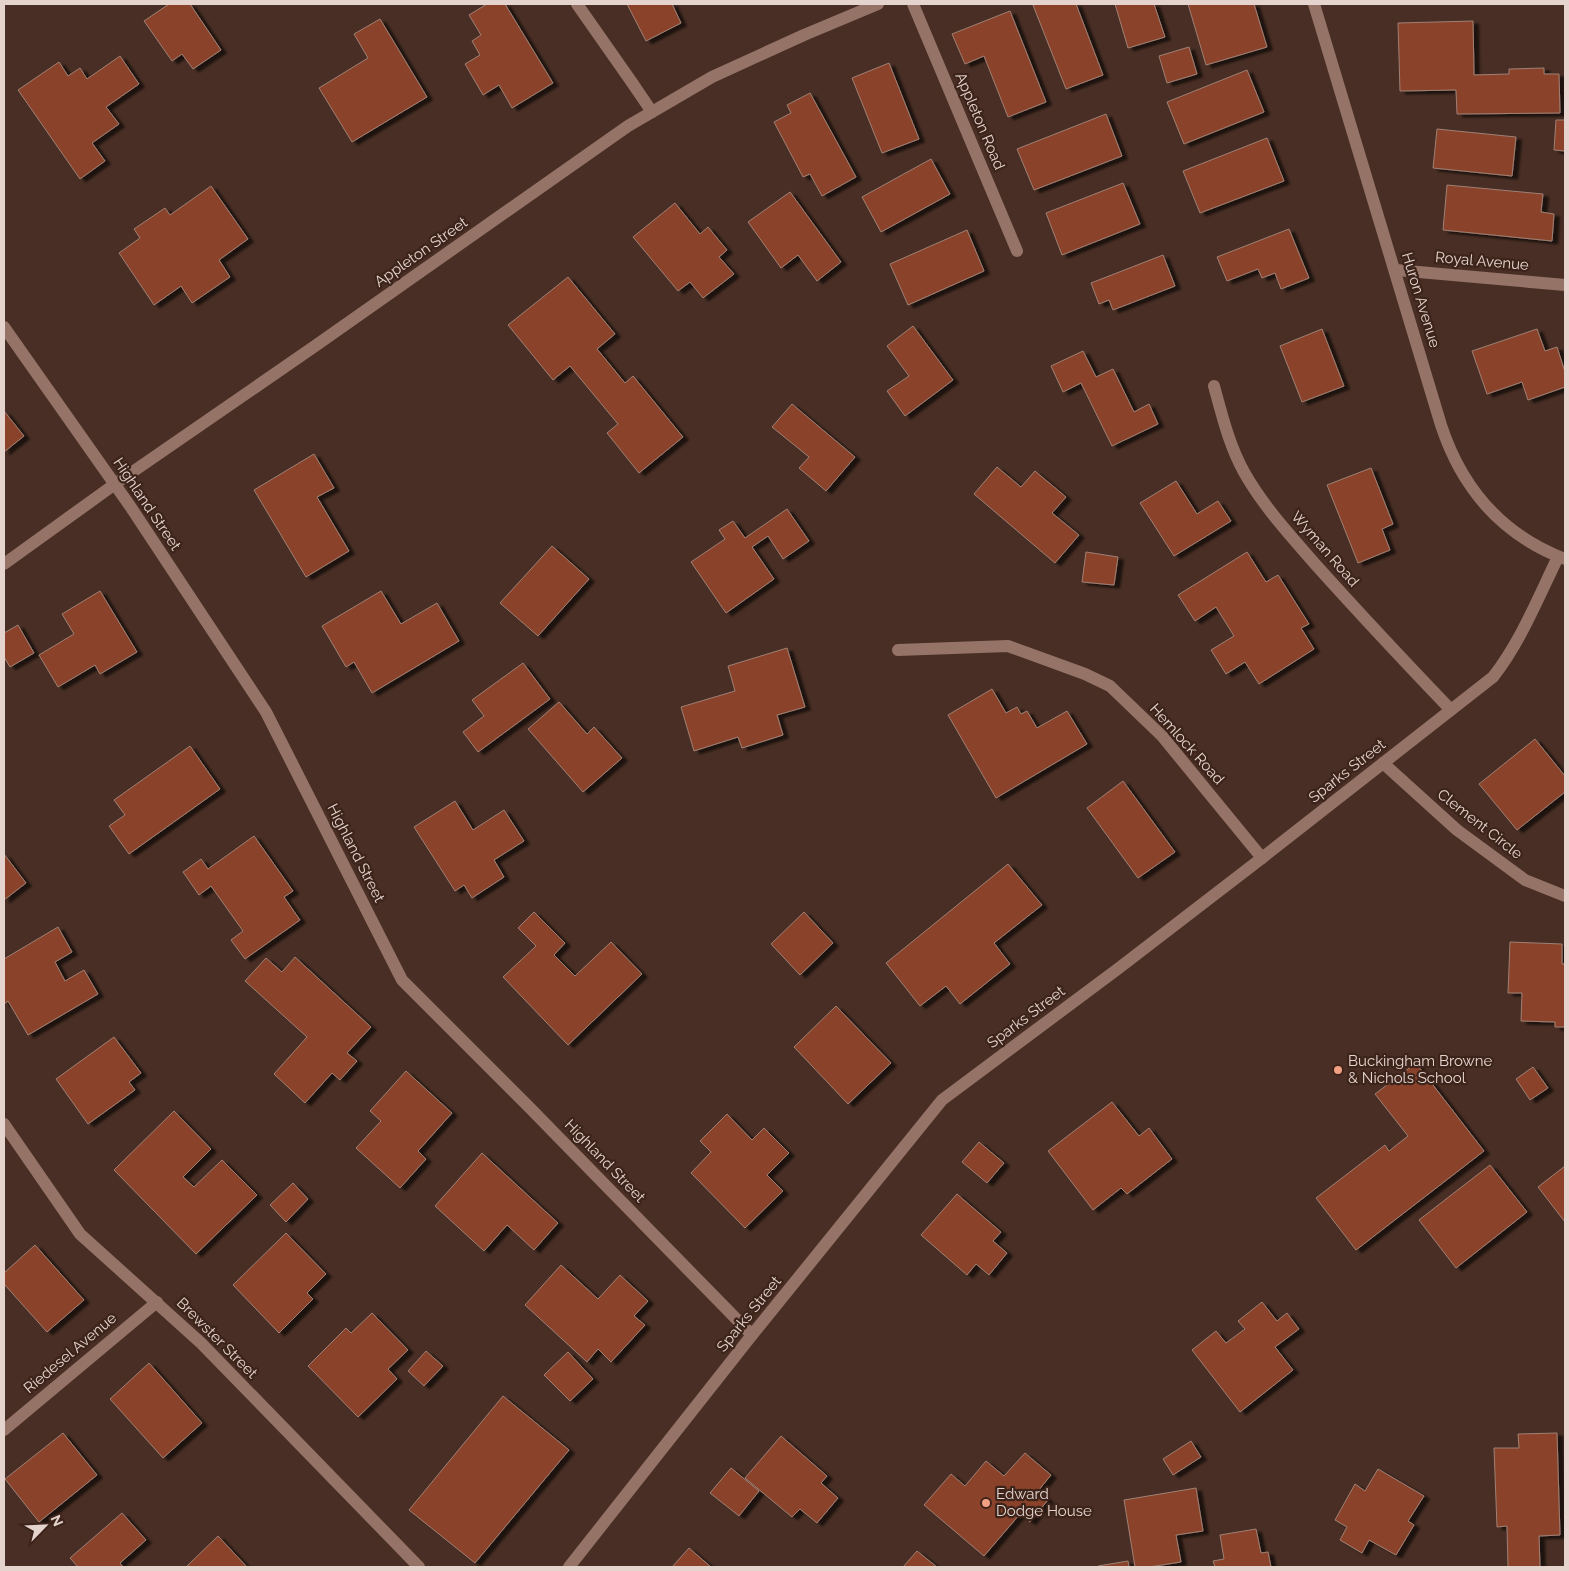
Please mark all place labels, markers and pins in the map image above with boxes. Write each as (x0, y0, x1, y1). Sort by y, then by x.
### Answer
place label: Buckingham Browne & Nichols School (1348, 1052, 1493, 1087)
marker: Buckingham Browne & Nichols School (1332, 1064, 1344, 1076)
place label: Edward Dodge House (996, 1485, 1092, 1520)
marker: Edward Dodge House (980, 1497, 992, 1509)

